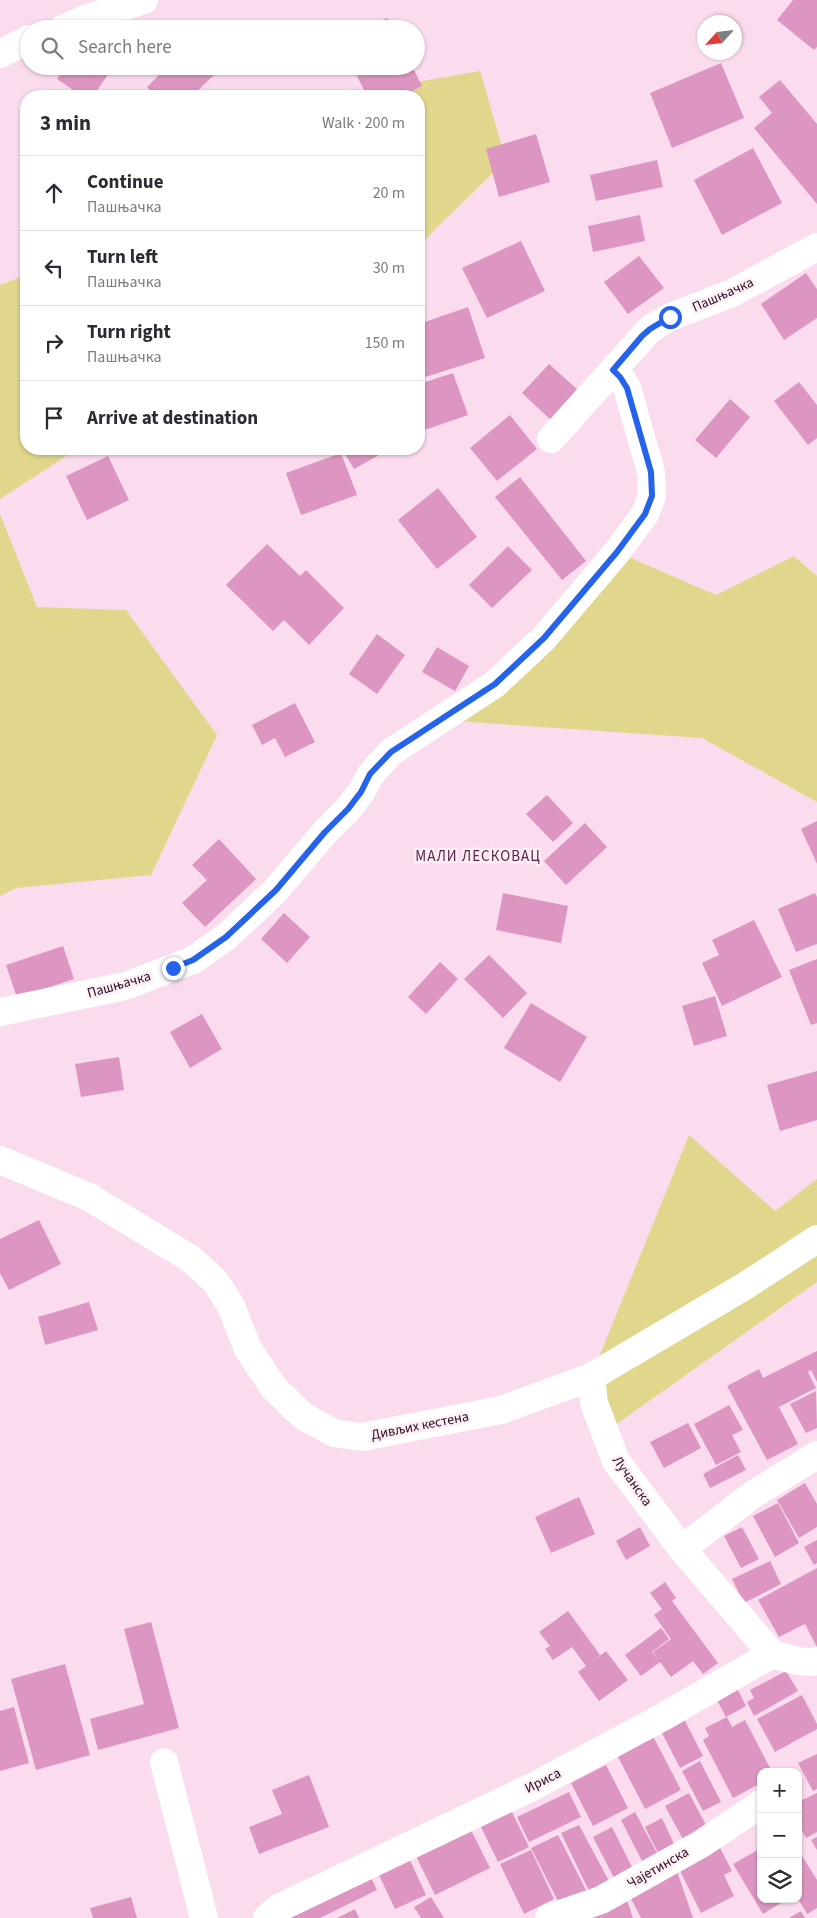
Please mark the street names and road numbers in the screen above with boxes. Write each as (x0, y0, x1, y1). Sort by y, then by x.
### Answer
street label: Пашњачка (689, 273, 757, 317)
street label: Пашњачка (85, 966, 153, 1004)
street label: Дивљих кестена (369, 1407, 471, 1445)
street label: Лучанска (607, 1452, 657, 1510)
street label: Ириса (521, 1763, 565, 1799)
street label: Чајетинска (623, 1842, 693, 1894)

